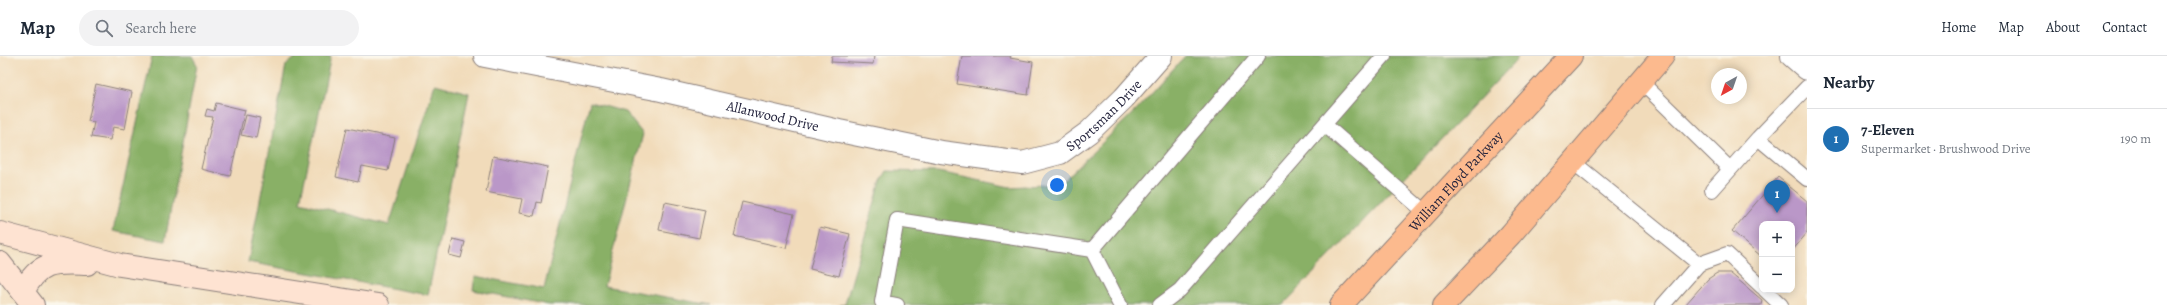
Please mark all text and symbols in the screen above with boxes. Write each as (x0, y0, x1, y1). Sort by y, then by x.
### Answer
search box (79, 10, 359, 46)
text: Map (20, 15, 55, 41)
icon: search (93, 17, 115, 39)
text: Search here (125, 18, 197, 38)
text: Home (1941, 18, 1976, 37)
text: Map (1998, 18, 2024, 37)
text: About (2046, 18, 2080, 37)
text: Contact (2102, 18, 2147, 37)
north arrow (1711, 68, 1747, 104)
text: Nearby (1823, 71, 1874, 94)
street label: Sportsman Drive (1062, 75, 1146, 156)
street label: Allanwood Drive (724, 96, 821, 136)
text: 7-Eleven (1861, 120, 1914, 140)
street label: William Floyd Parkway (1404, 126, 1508, 236)
text: 1 (1834, 130, 1838, 147)
text: 190 m (2120, 130, 2151, 147)
text: Supermarket · Brushwood Drive (1861, 140, 2031, 157)
your location (1047, 175, 1067, 195)
pin: 1 (1764, 180, 1790, 213)
map controls (1759, 221, 1795, 293)
button: + (1759, 221, 1795, 257)
button: − (1759, 257, 1795, 293)

